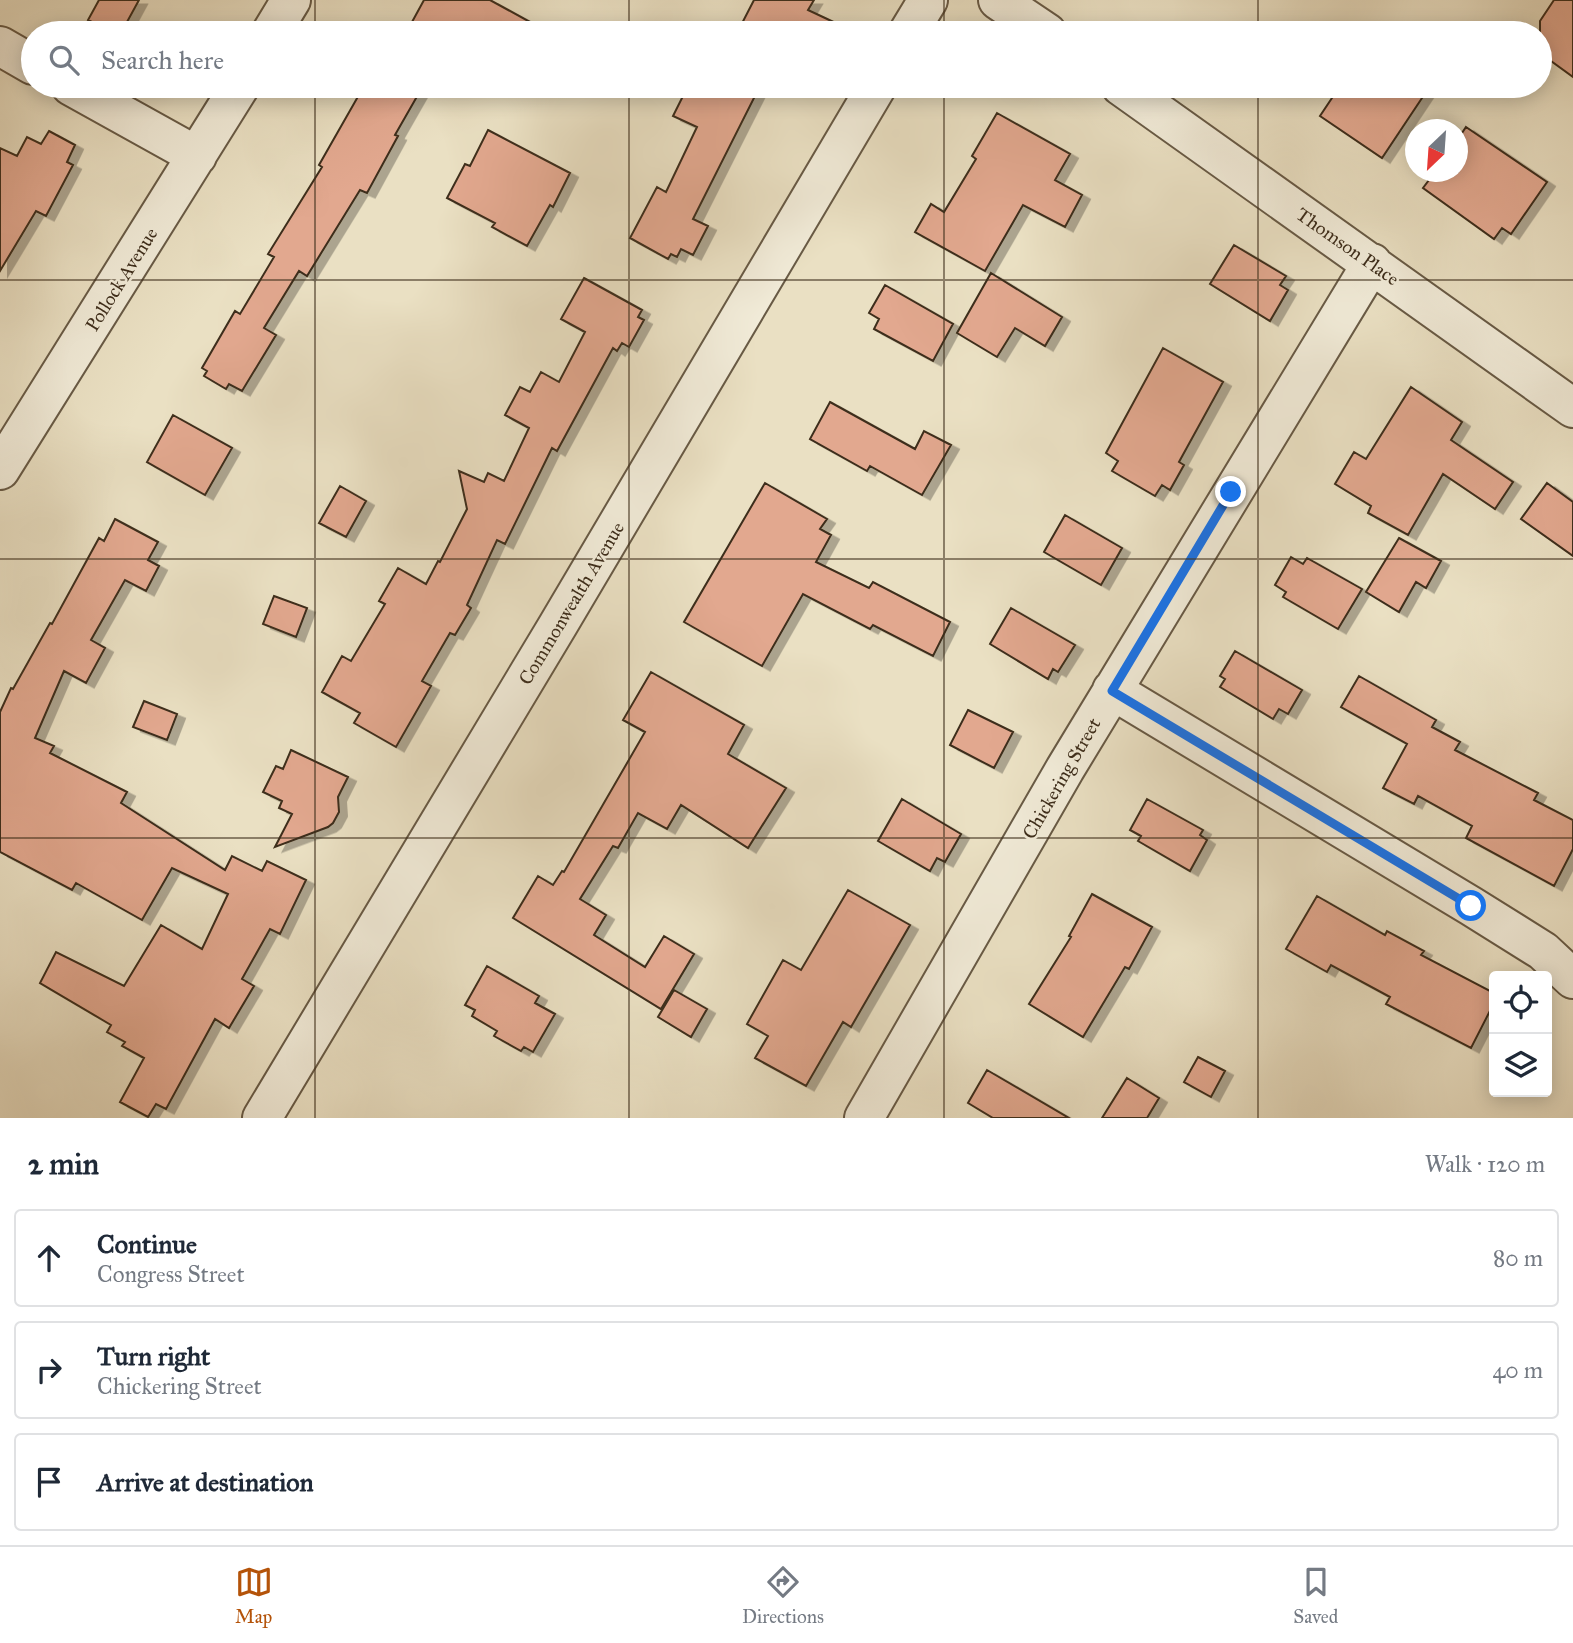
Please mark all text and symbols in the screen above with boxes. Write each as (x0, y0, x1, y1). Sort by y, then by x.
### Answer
search box (21, 21, 1552, 98)
icon: search (45, 41, 83, 79)
text: Search here (101, 44, 224, 76)
north arrow (1405, 119, 1468, 182)
street label: Thomson Place (1292, 203, 1404, 290)
street label: Pollock Avenue (80, 223, 162, 335)
route end (1215, 476, 1246, 507)
street label: Commonwealth Avenue (514, 518, 629, 689)
street label: Chickering Street (1017, 713, 1106, 843)
route start (1455, 890, 1486, 921)
map controls (1489, 971, 1552, 1097)
button: locate (1489, 971, 1552, 1034)
button: layers (1489, 1034, 1552, 1097)
text: 2 min (28, 1146, 99, 1182)
text: Walk · 120 m (1425, 1150, 1545, 1178)
text: Continue (97, 1228, 197, 1260)
icon: ahead (30, 1239, 68, 1277)
text: 80 m (1493, 1244, 1543, 1272)
text: Congress Street (97, 1260, 245, 1288)
text: Turn right (97, 1340, 210, 1372)
icon: right (30, 1351, 68, 1389)
text: 40 m (1493, 1356, 1543, 1384)
text: Chickering Street (97, 1372, 262, 1400)
icon: arrive (30, 1463, 68, 1501)
text: Arrive at destination (97, 1466, 314, 1498)
tab: Map (235, 1563, 273, 1628)
tab: Directions (742, 1563, 824, 1628)
tab: Saved (1293, 1563, 1338, 1628)

